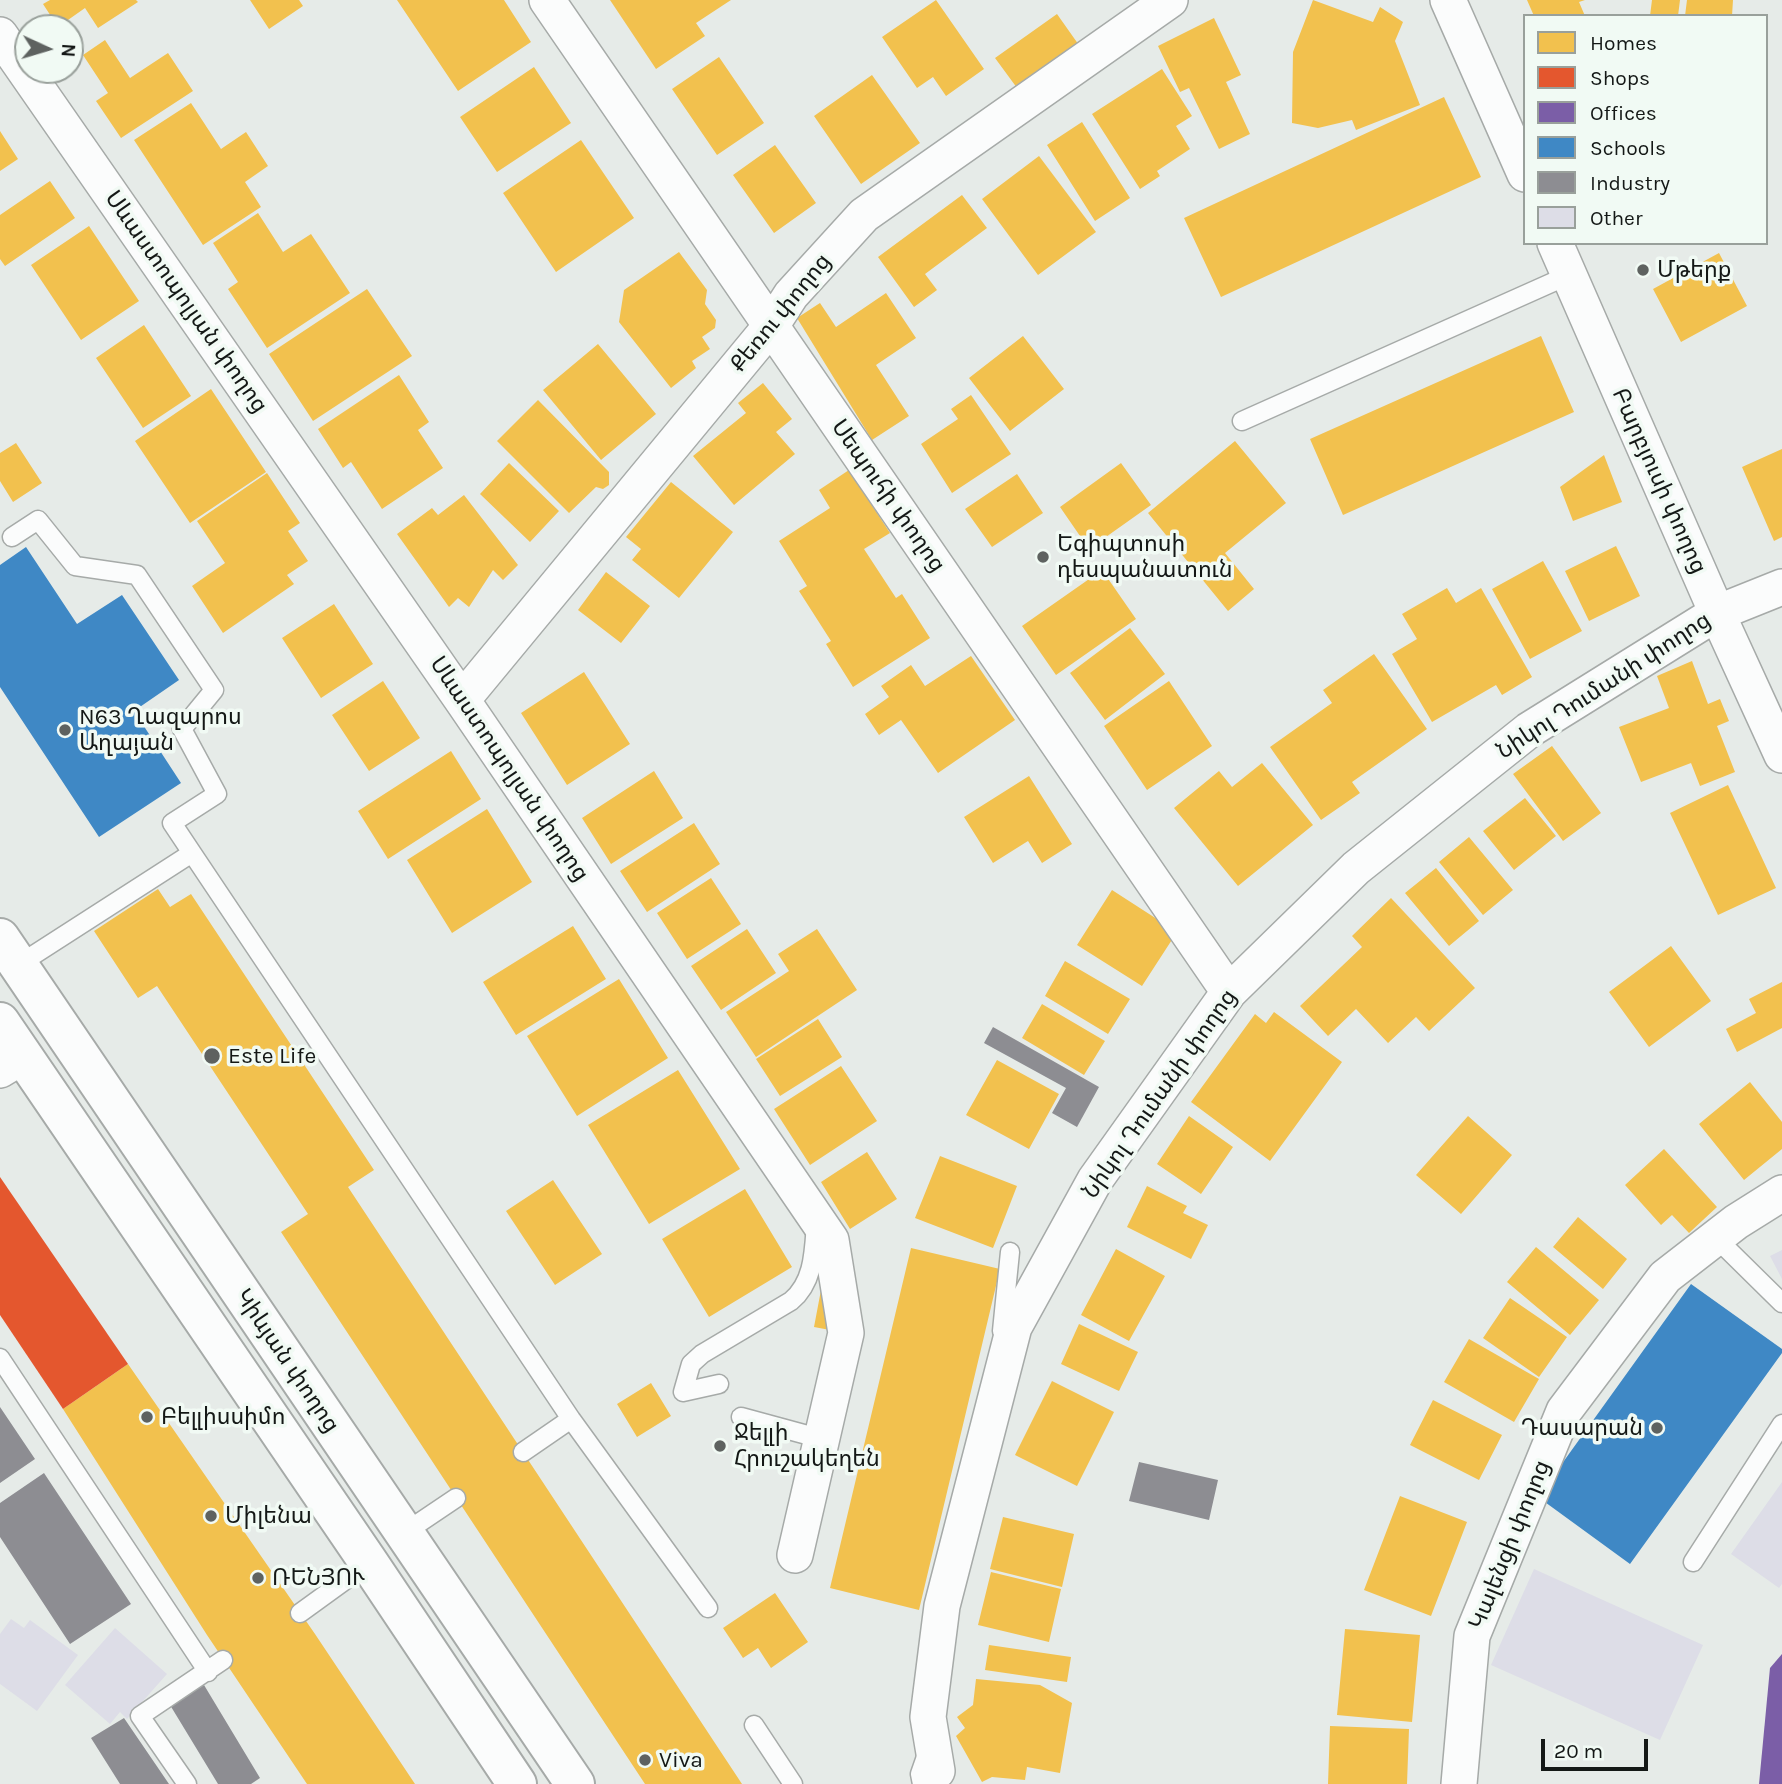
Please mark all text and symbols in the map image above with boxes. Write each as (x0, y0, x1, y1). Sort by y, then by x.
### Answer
north arrow (14, 14, 84, 84)
legend (1523, 14, 1768, 245)
text: Homes (1590, 31, 1657, 55)
text: N (57, 43, 79, 58)
text: Shops (1590, 66, 1650, 90)
text: Offices (1590, 101, 1657, 125)
text: Schools (1590, 136, 1666, 160)
text: Industry (1590, 171, 1670, 195)
street label: Սևաստոպոլյան փողոց (99, 185, 273, 419)
text: Other (1590, 206, 1643, 230)
street label: Քեռու փողոց (725, 248, 837, 378)
place label: Մթերք (1657, 256, 1731, 284)
marker: Մթերք (1635, 262, 1651, 278)
street label: Բարբյուսի փողոց (1606, 384, 1712, 578)
street label: Սեպուհի փողոց (825, 414, 951, 578)
place label: Եգիպտոսի դեսպանատուն (1057, 530, 1232, 584)
marker: Եգիպտոսի դեսպանատուն (1035, 549, 1051, 565)
street label: Նիկոլ Դումանի փողոց (1492, 607, 1716, 765)
street label: Սևաստոպոլյան փողոց (423, 651, 595, 887)
place label: N63 Ղազարոս Աղայան (79, 703, 242, 757)
marker: N63 Ղազարոս Աղայան (57, 722, 73, 738)
street label: Նիկոլ Դումանի փողոց (1077, 984, 1243, 1204)
place label: Este Life (228, 1042, 316, 1070)
marker: Este Life (202, 1046, 222, 1066)
street label: Կիևյան փողոց (229, 1284, 345, 1438)
place label: Բելլիսսիմո (161, 1403, 285, 1431)
marker: Բելլիսսիմո (139, 1409, 155, 1425)
place label: Դասարան (1521, 1414, 1643, 1442)
place label: Ջելլի Հրուշակեղեն (734, 1419, 880, 1473)
marker: Դասարան (1649, 1420, 1665, 1436)
marker: Ջելլի Հրուշակեղեն (712, 1438, 728, 1454)
street label: Կալենցի փողոց (1464, 1456, 1556, 1634)
place label: Միլենա (225, 1502, 312, 1530)
marker: Միլենա (203, 1508, 219, 1524)
place label: ՌԵՆՅՈՒ (272, 1564, 366, 1592)
marker: ՌԵՆՅՈՒ (250, 1570, 266, 1586)
scale bar (1544, 1724, 1651, 1768)
text: 20 m (1554, 1739, 1603, 1763)
place label: Viva (659, 1746, 703, 1774)
marker: Viva (637, 1752, 653, 1768)

